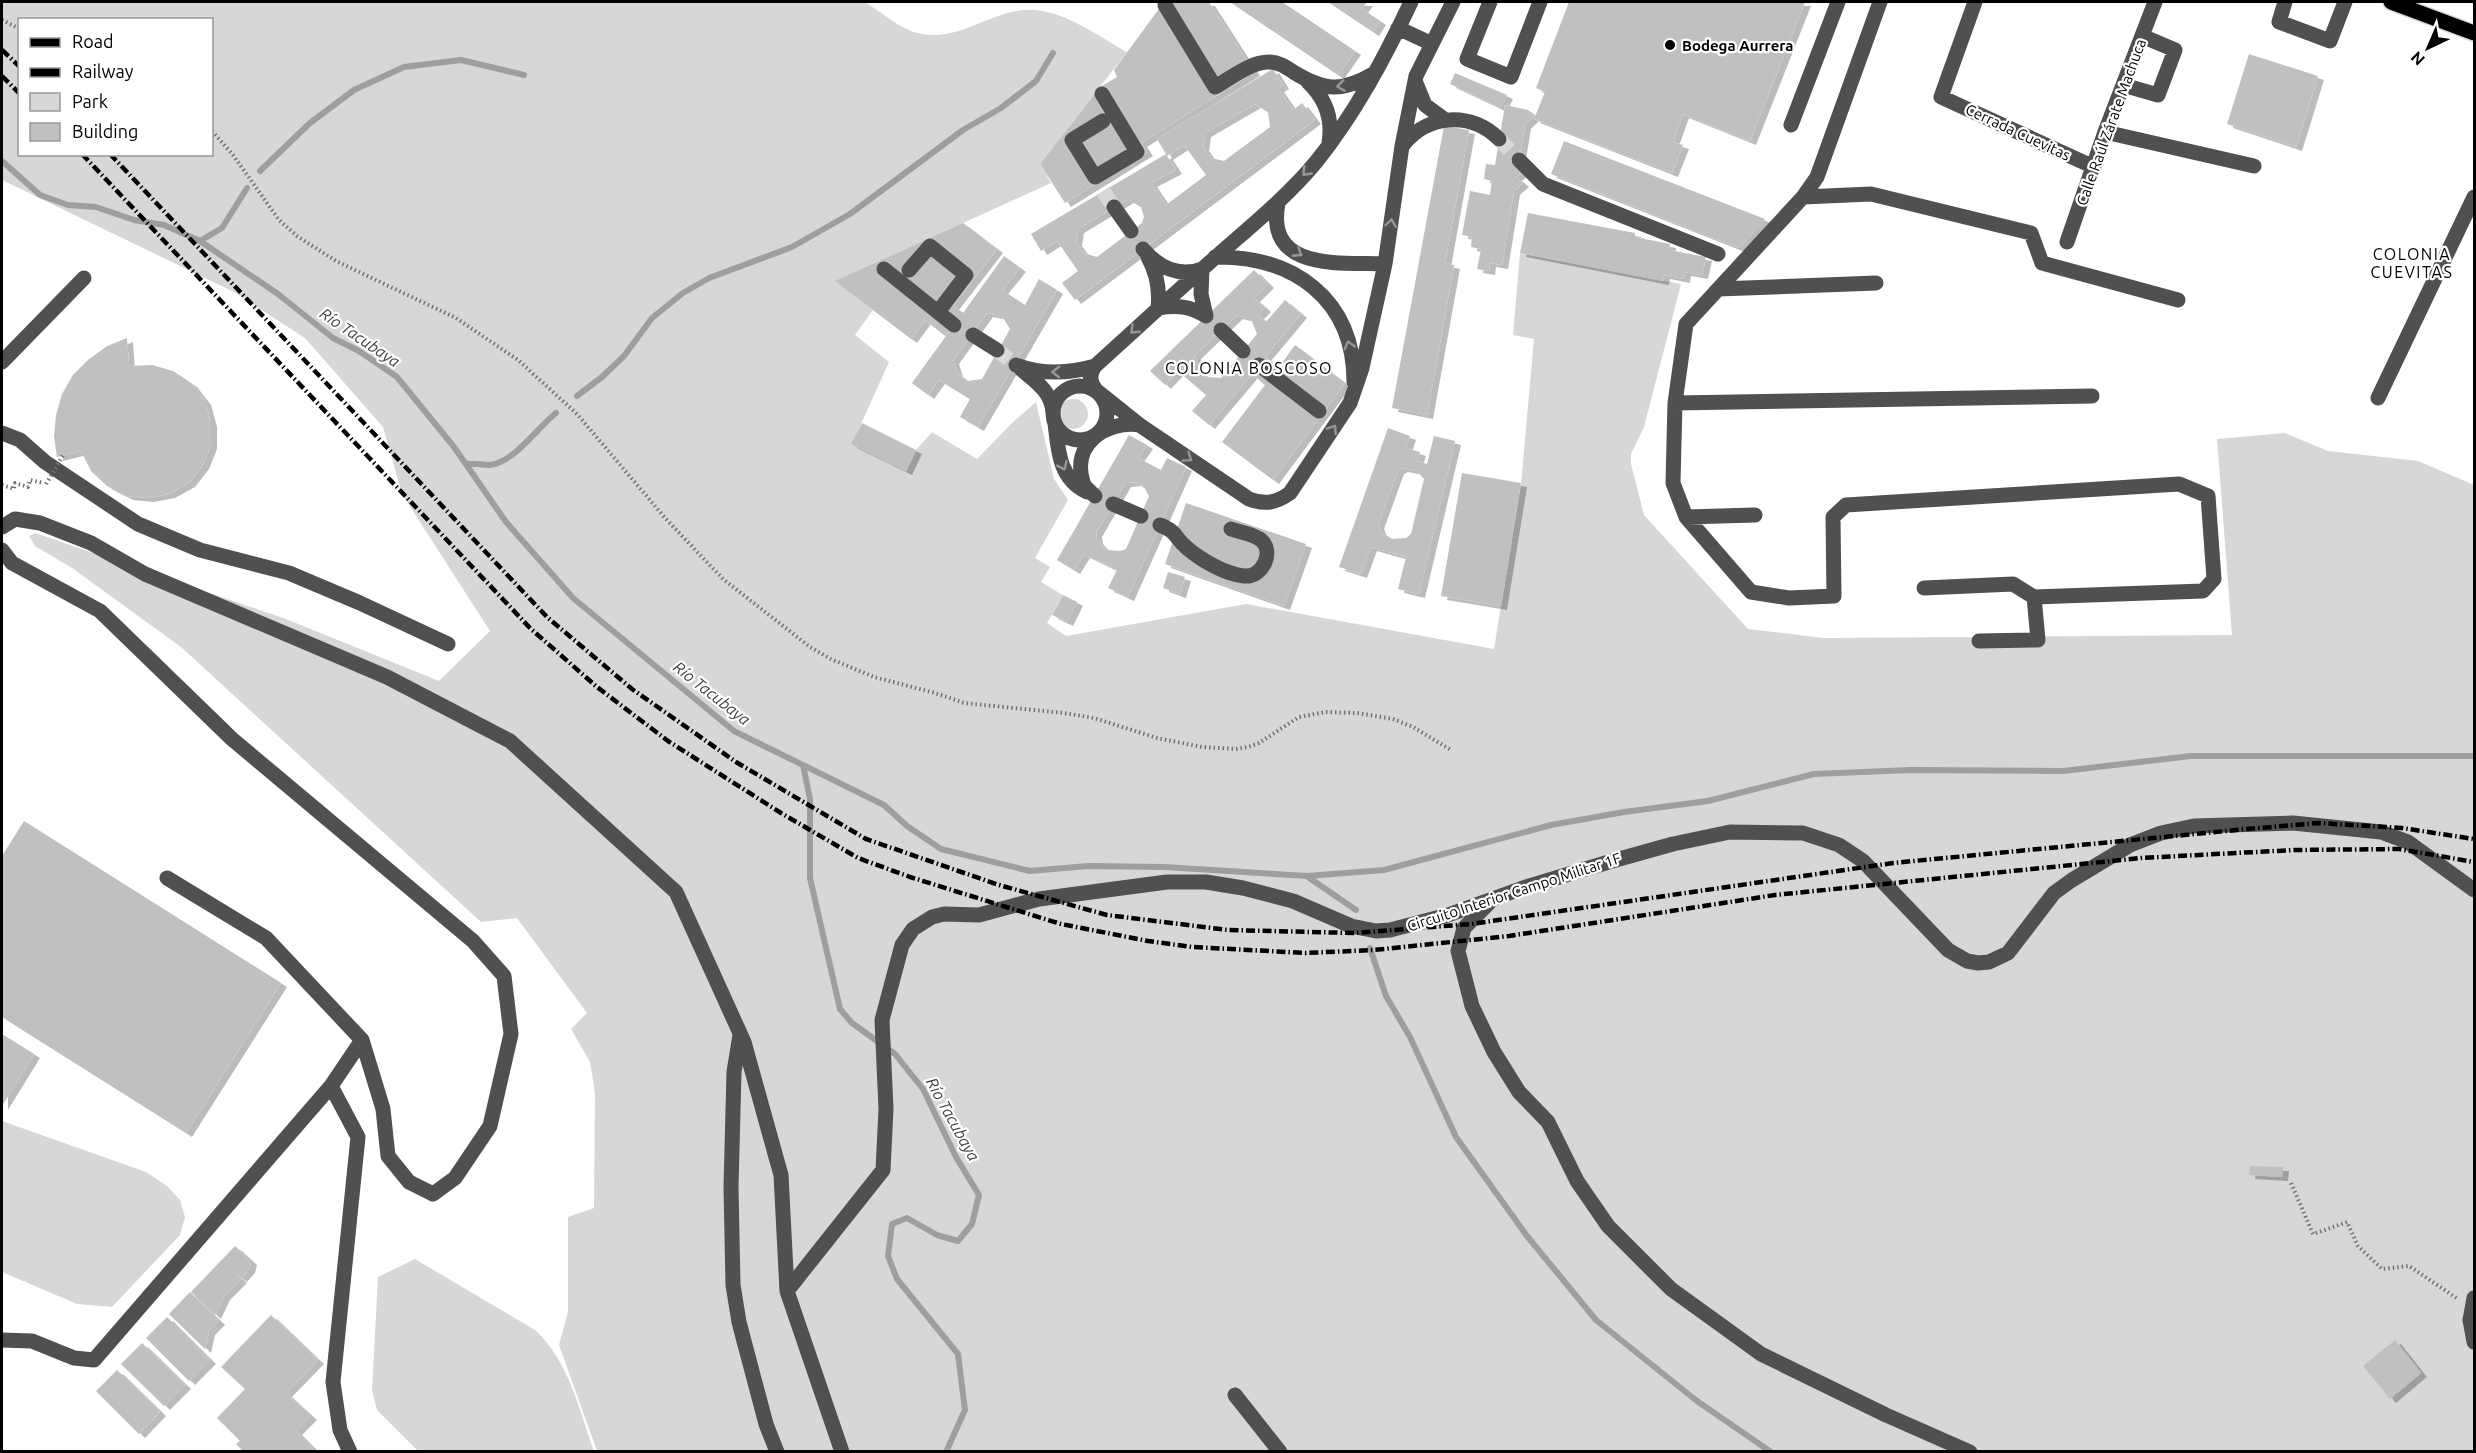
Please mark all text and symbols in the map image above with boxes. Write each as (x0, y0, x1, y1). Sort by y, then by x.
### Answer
legend (18, 18, 213, 156)
north arrow (2398, 18, 2458, 78)
text: Road (72, 31, 114, 51)
street label: Calle Raúl Zárate Machuca (2073, 36, 2149, 208)
place label: Bodega Aurrera (1682, 37, 1794, 54)
marker: Bodega Aurrera (1663, 38, 1677, 52)
text: N (2407, 48, 2428, 69)
text: Railway (72, 61, 134, 81)
one-way arrow (1337, 79, 1346, 92)
text: Park (72, 91, 108, 111)
street label: Cerrada Cuevitas (1963, 100, 2073, 164)
text: Building (72, 121, 138, 141)
one-way arrow (1303, 165, 1314, 176)
one-way arrow (1384, 219, 1396, 228)
district label: COLONIA CUEVITAS (2370, 245, 2454, 281)
one-way arrow (1291, 246, 1302, 257)
water label: Río Tacubaya (317, 304, 404, 370)
one-way arrow (1131, 323, 1141, 334)
one-way arrow (1344, 340, 1356, 351)
district label: COLONIA BOSCOSO (1165, 359, 1333, 377)
one-way arrow (1051, 366, 1060, 378)
one-way arrow (1325, 425, 1337, 435)
one-way arrow (1181, 451, 1192, 462)
one-way arrow (1056, 460, 1068, 471)
water label: Río Tacubaya (670, 658, 754, 729)
street label: Circuito Interior Campo Militar 1F (1405, 849, 1623, 935)
water label: Río Tacubaya (923, 1074, 983, 1164)

